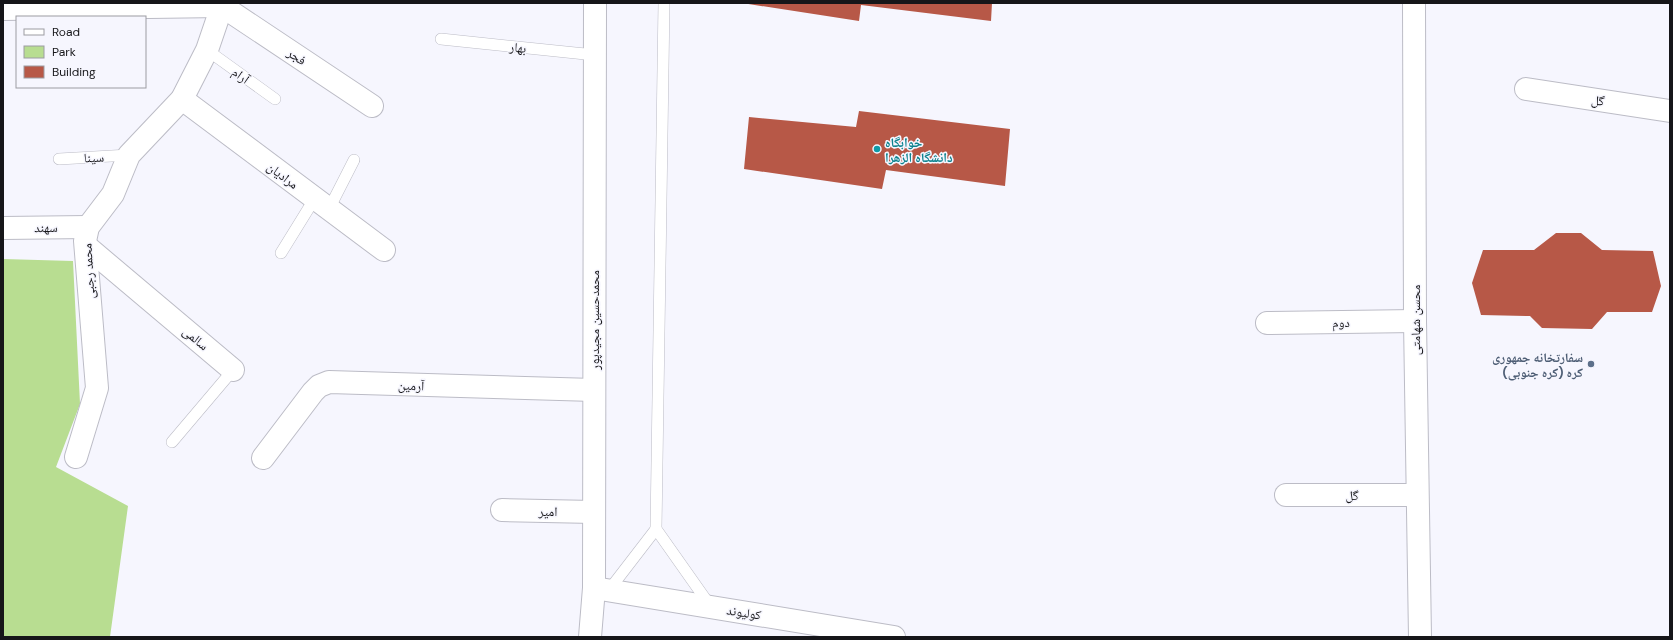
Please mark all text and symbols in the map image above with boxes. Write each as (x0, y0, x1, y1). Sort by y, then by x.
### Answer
legend (16, 16, 146, 88)
text: Road (52, 24, 80, 40)
street label: بهار (508, 38, 527, 57)
street label: فجر (283, 43, 310, 69)
text: Park (52, 44, 76, 60)
street label: آرام (229, 63, 253, 88)
text: Building (52, 64, 96, 80)
street label: گل (1590, 91, 1606, 110)
place label: خوابگاه دانشگاه الزهرا (885, 134, 953, 166)
marker: خوابگاه دانشگاه الزهرا (872, 144, 882, 154)
street label: سینا (83, 148, 105, 167)
street label: مرادیان (264, 158, 302, 193)
street label: سهند (34, 219, 58, 236)
street label: محمد رجبی (79, 243, 98, 299)
street label: محمدحسین مجیدپور (586, 270, 603, 371)
street label: محسن شهامتی (1407, 285, 1424, 355)
street label: دوم (1332, 314, 1350, 331)
street label: سالمی (179, 323, 212, 354)
place label: سفارتخانه جمهوری کره (کره جنوبی) (1492, 349, 1583, 381)
marker: سفارتخانه جمهوری کره (کره جنوبی) (1586, 359, 1596, 369)
street label: آرمین (398, 377, 425, 394)
street label: گل (1345, 487, 1359, 504)
street label: امیر (537, 503, 558, 520)
street label: کولیوند (725, 601, 763, 624)

